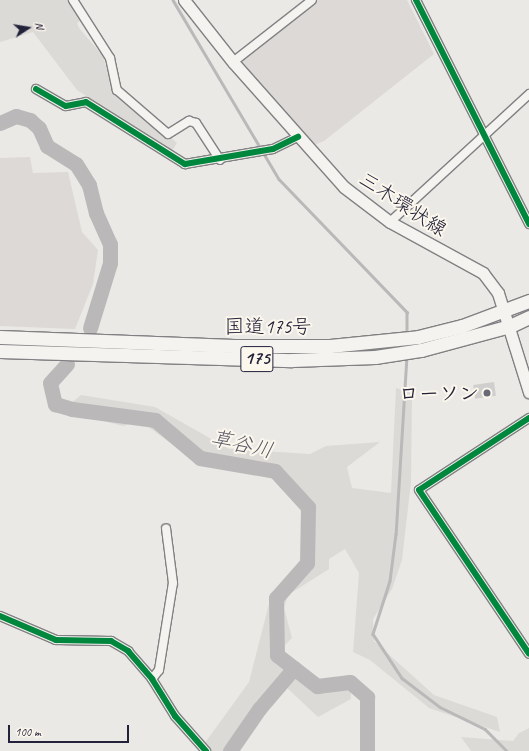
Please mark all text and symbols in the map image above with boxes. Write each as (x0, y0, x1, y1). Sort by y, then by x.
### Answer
north arrow (8, 8, 48, 48)
text: N (32, 21, 47, 30)
street label: 三木環状線 (355, 167, 451, 241)
street label: 国道175号 (225, 314, 311, 338)
road number: 175 (240, 342, 274, 376)
place label: ローソン (399, 381, 479, 405)
marker: ローソン (482, 388, 492, 398)
water label: 草谷川 (208, 425, 276, 463)
scale bar (10, 717, 131, 743)
text: 100 m (15, 724, 41, 740)

